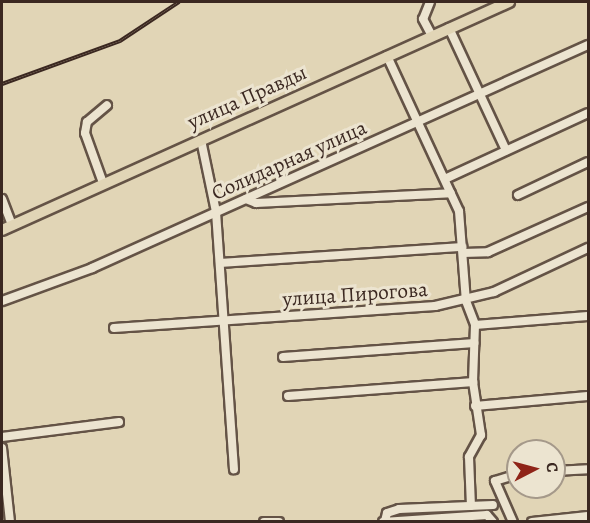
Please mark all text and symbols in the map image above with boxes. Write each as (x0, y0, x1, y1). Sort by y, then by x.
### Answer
street label: улица Правды (184, 60, 310, 134)
street label: Солидарная улица (208, 115, 370, 205)
street label: улица Пирогова (282, 276, 428, 312)
north arrow (506, 439, 566, 499)
text: С (540, 461, 563, 473)

